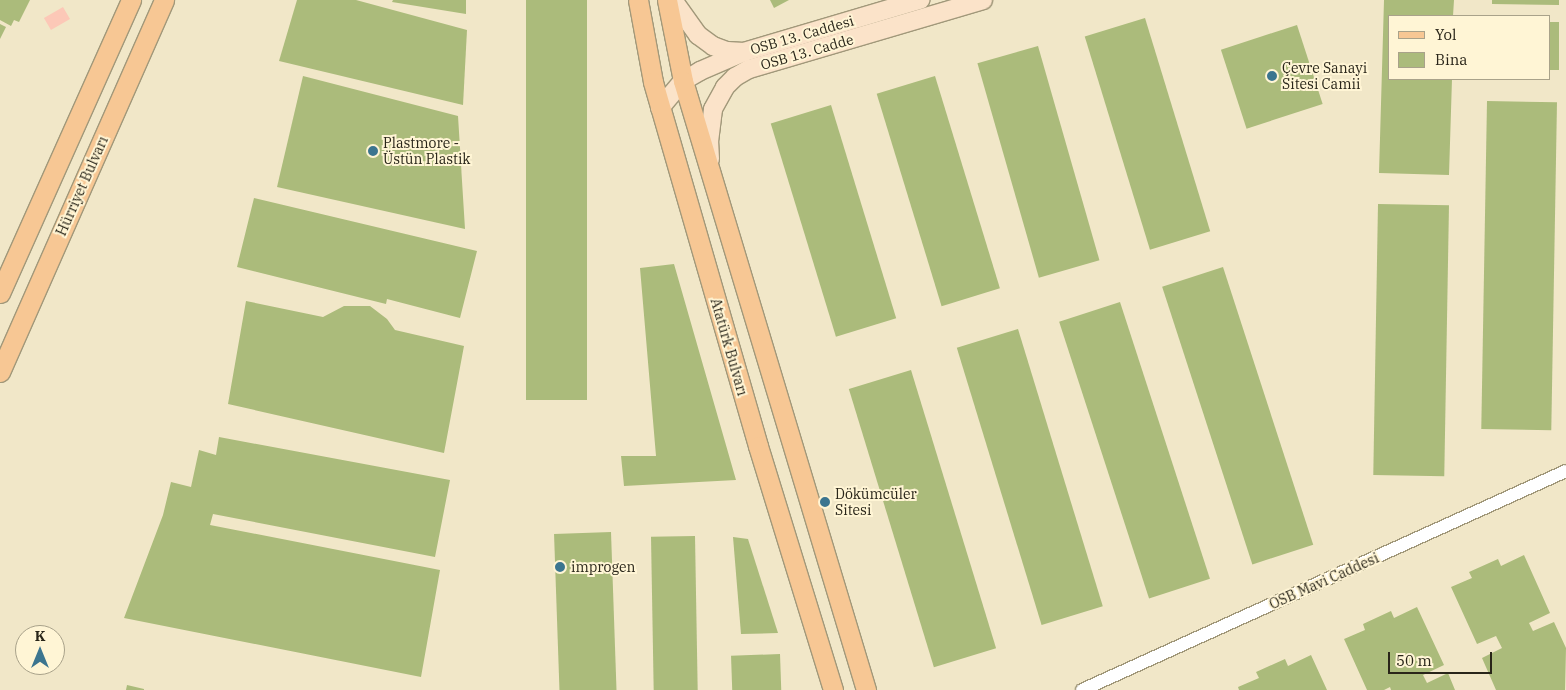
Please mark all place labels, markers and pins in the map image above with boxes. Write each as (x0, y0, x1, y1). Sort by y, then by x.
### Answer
place label: Çevre Sanayi Sitesi Camii (1282, 60, 1367, 92)
marker: Çevre Sanayi Sitesi Camii (1266, 70, 1278, 82)
place label: Plastmore - Üstün Plastik (383, 135, 471, 168)
marker: Plastmore - Üstün Plastik (367, 145, 379, 157)
place label: Dökümcüler Sitesi (835, 486, 917, 518)
marker: Dökümcüler Sitesi (819, 496, 831, 508)
place label: improgen (571, 559, 635, 575)
marker: improgen (553, 560, 567, 574)

